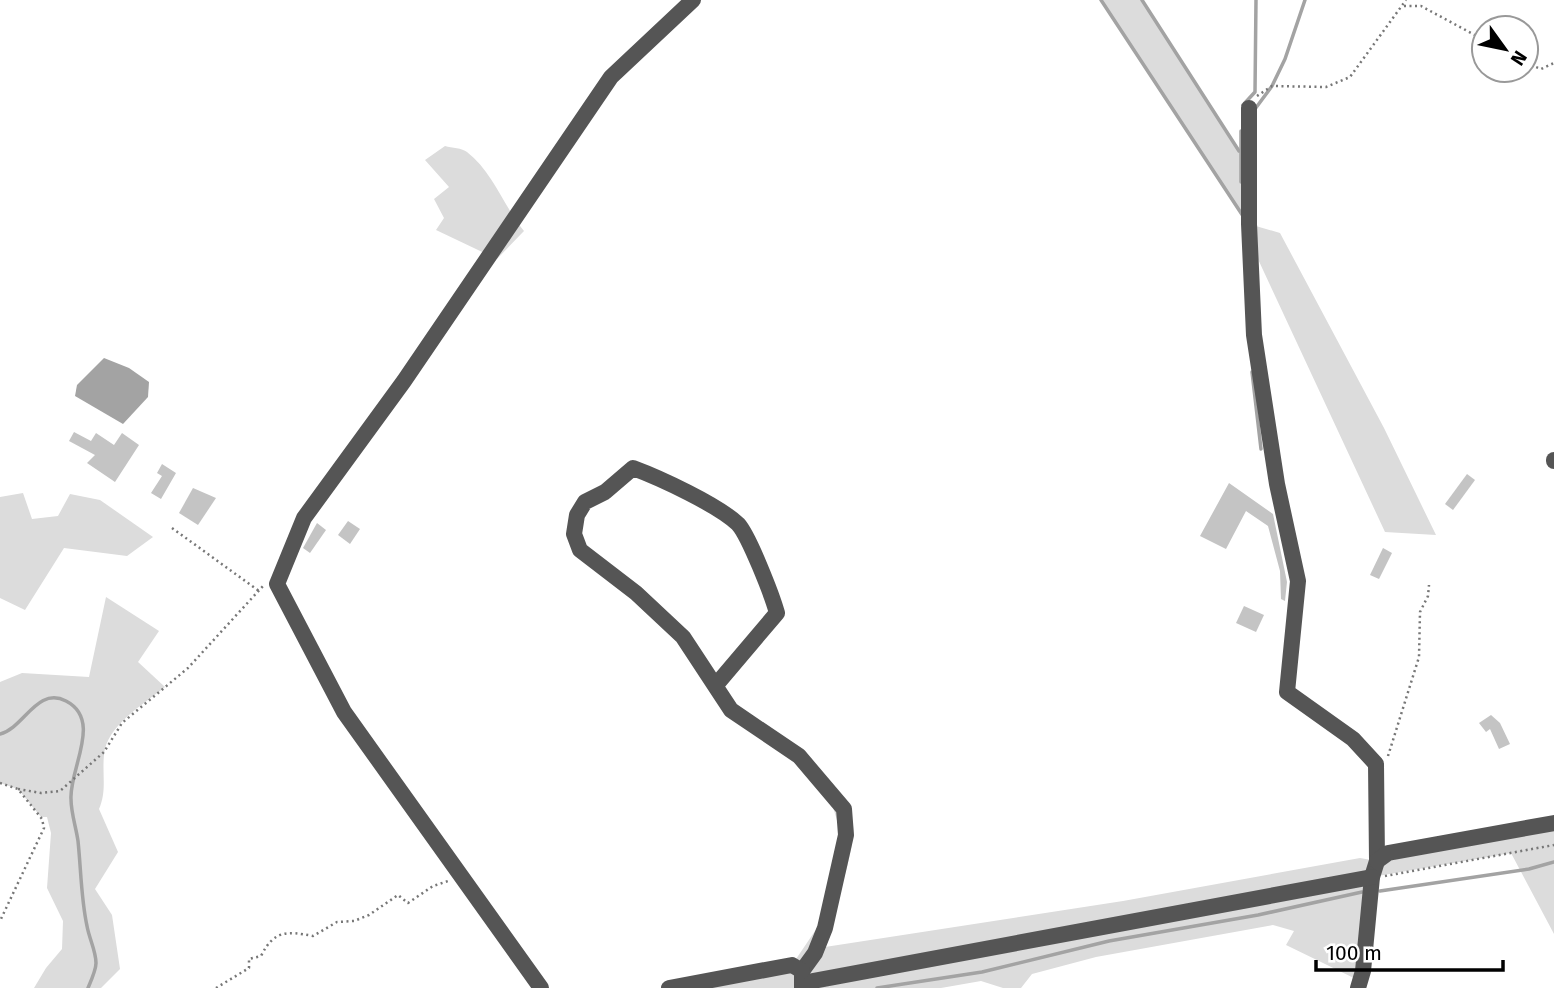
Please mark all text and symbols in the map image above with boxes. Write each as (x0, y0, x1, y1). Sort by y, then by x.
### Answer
north arrow (1470, 14, 1540, 84)
text: N (1506, 46, 1532, 70)
scale bar (1316, 928, 1503, 972)
text: 100 m (1326, 940, 1382, 966)

